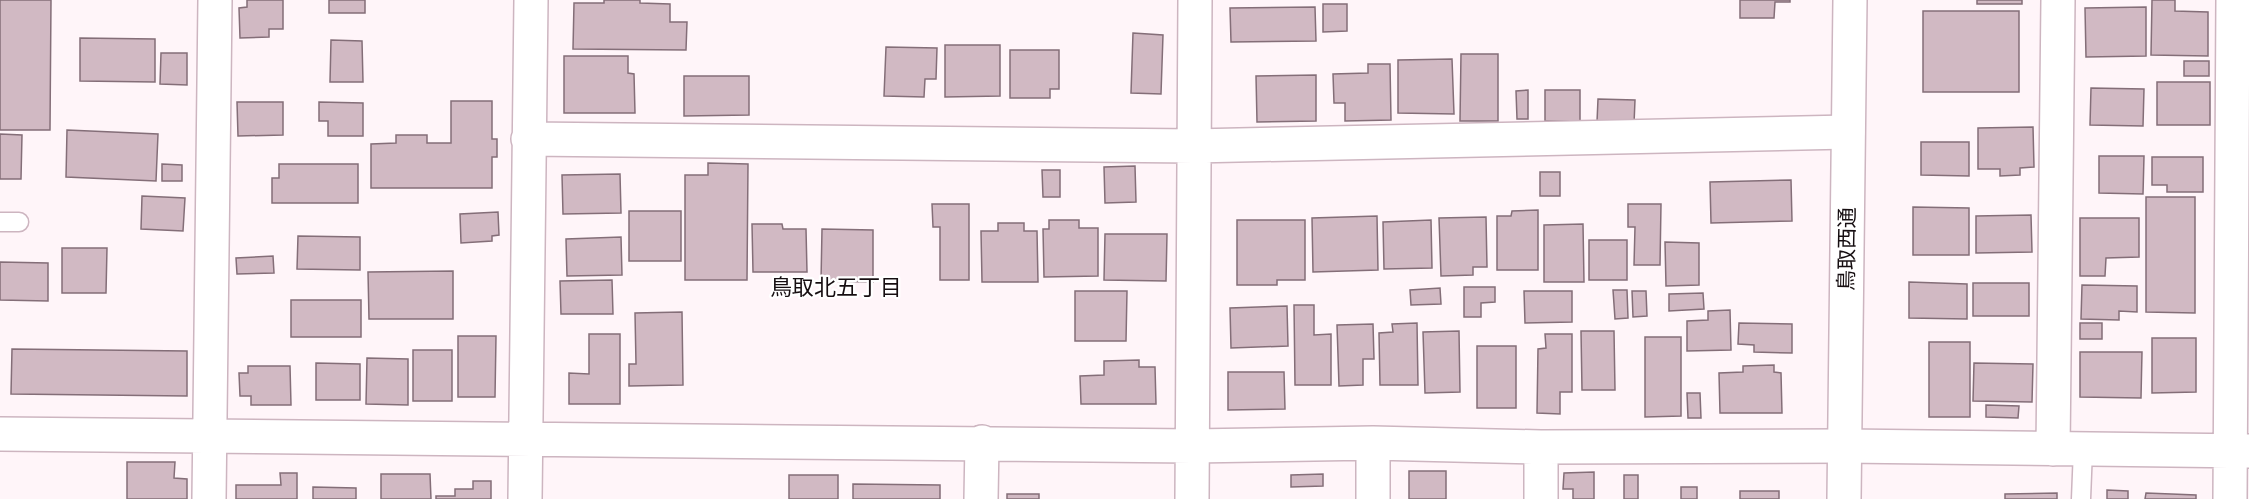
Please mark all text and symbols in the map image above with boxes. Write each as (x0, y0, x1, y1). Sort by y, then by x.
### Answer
street label: 鳥取西通 (1833, 207, 1861, 291)
district label: 鳥取北五丁目 (770, 274, 902, 301)

